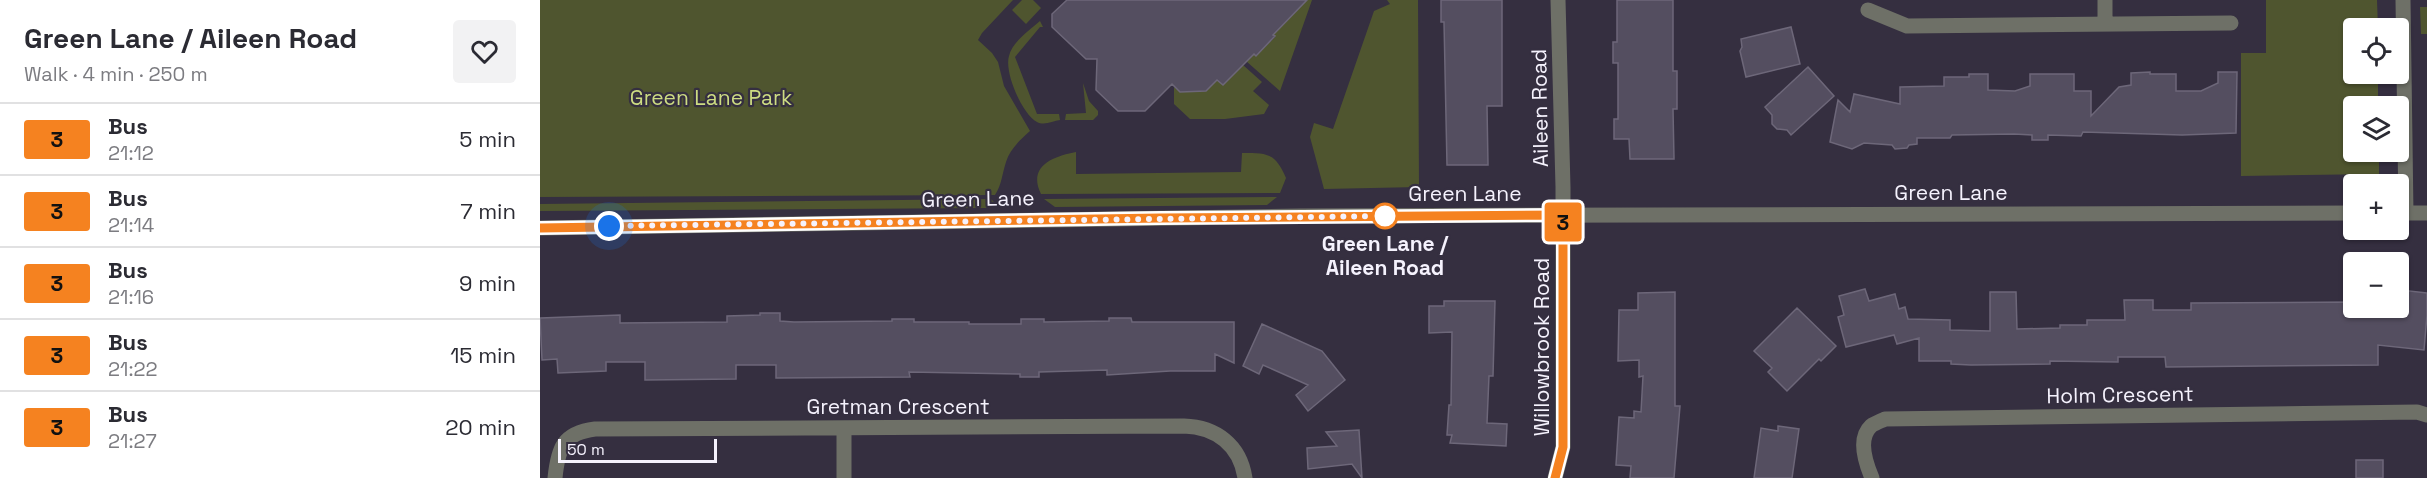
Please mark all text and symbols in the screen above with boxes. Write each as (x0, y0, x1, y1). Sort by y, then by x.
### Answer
map controls (2343, 18, 2409, 318)
button: locate (2343, 18, 2409, 84)
text: Green Lane / Aileen Road (24, 20, 357, 56)
button: heart (453, 20, 516, 83)
street label: Aileen Road (1525, 49, 1554, 167)
text: Walk · 4 min · 250 m (24, 61, 208, 87)
park label: Green Lane Park (630, 84, 792, 111)
button: layers (2343, 96, 2409, 162)
text: Bus (108, 112, 148, 140)
text: 5 min (459, 125, 516, 153)
text: 3 (51, 126, 63, 153)
text: 21:12 (108, 140, 154, 166)
button: + (2343, 174, 2409, 240)
street label: Green Lane (1894, 179, 2008, 206)
street label: Green Lane (1408, 180, 1522, 207)
text: Bus (108, 184, 148, 212)
street label: Green Lane (921, 184, 1035, 213)
text: 7 min (460, 197, 516, 225)
text: 3 (51, 198, 63, 225)
line badge: 3 (1544, 202, 1582, 242)
marker: Green Lane / Aileen Road (1372, 203, 1398, 229)
text: 3 (1557, 209, 1569, 236)
your location (594, 211, 624, 241)
text: 21:14 (108, 212, 154, 238)
place label: Green Lane / Aileen Road (1322, 230, 1449, 281)
button: − (2343, 252, 2409, 318)
text: Bus (108, 256, 148, 284)
street label: Willowbrook Road (1528, 258, 1555, 436)
text: 9 min (459, 269, 516, 297)
text: 3 (51, 270, 63, 297)
text: 21:16 (108, 284, 154, 310)
text: Bus (108, 328, 148, 356)
text: 15 min (450, 341, 516, 369)
text: 3 (51, 342, 63, 369)
text: 21:22 (108, 356, 158, 382)
street label: Holm Crescent (2046, 380, 2194, 409)
street label: Gretman Crescent (806, 393, 990, 420)
text: Bus (108, 400, 148, 428)
text: 20 min (445, 413, 516, 441)
text: 3 (51, 414, 63, 441)
text: 21:27 (108, 428, 157, 454)
scale bar (558, 436, 717, 464)
text: 50 m (567, 439, 605, 460)

